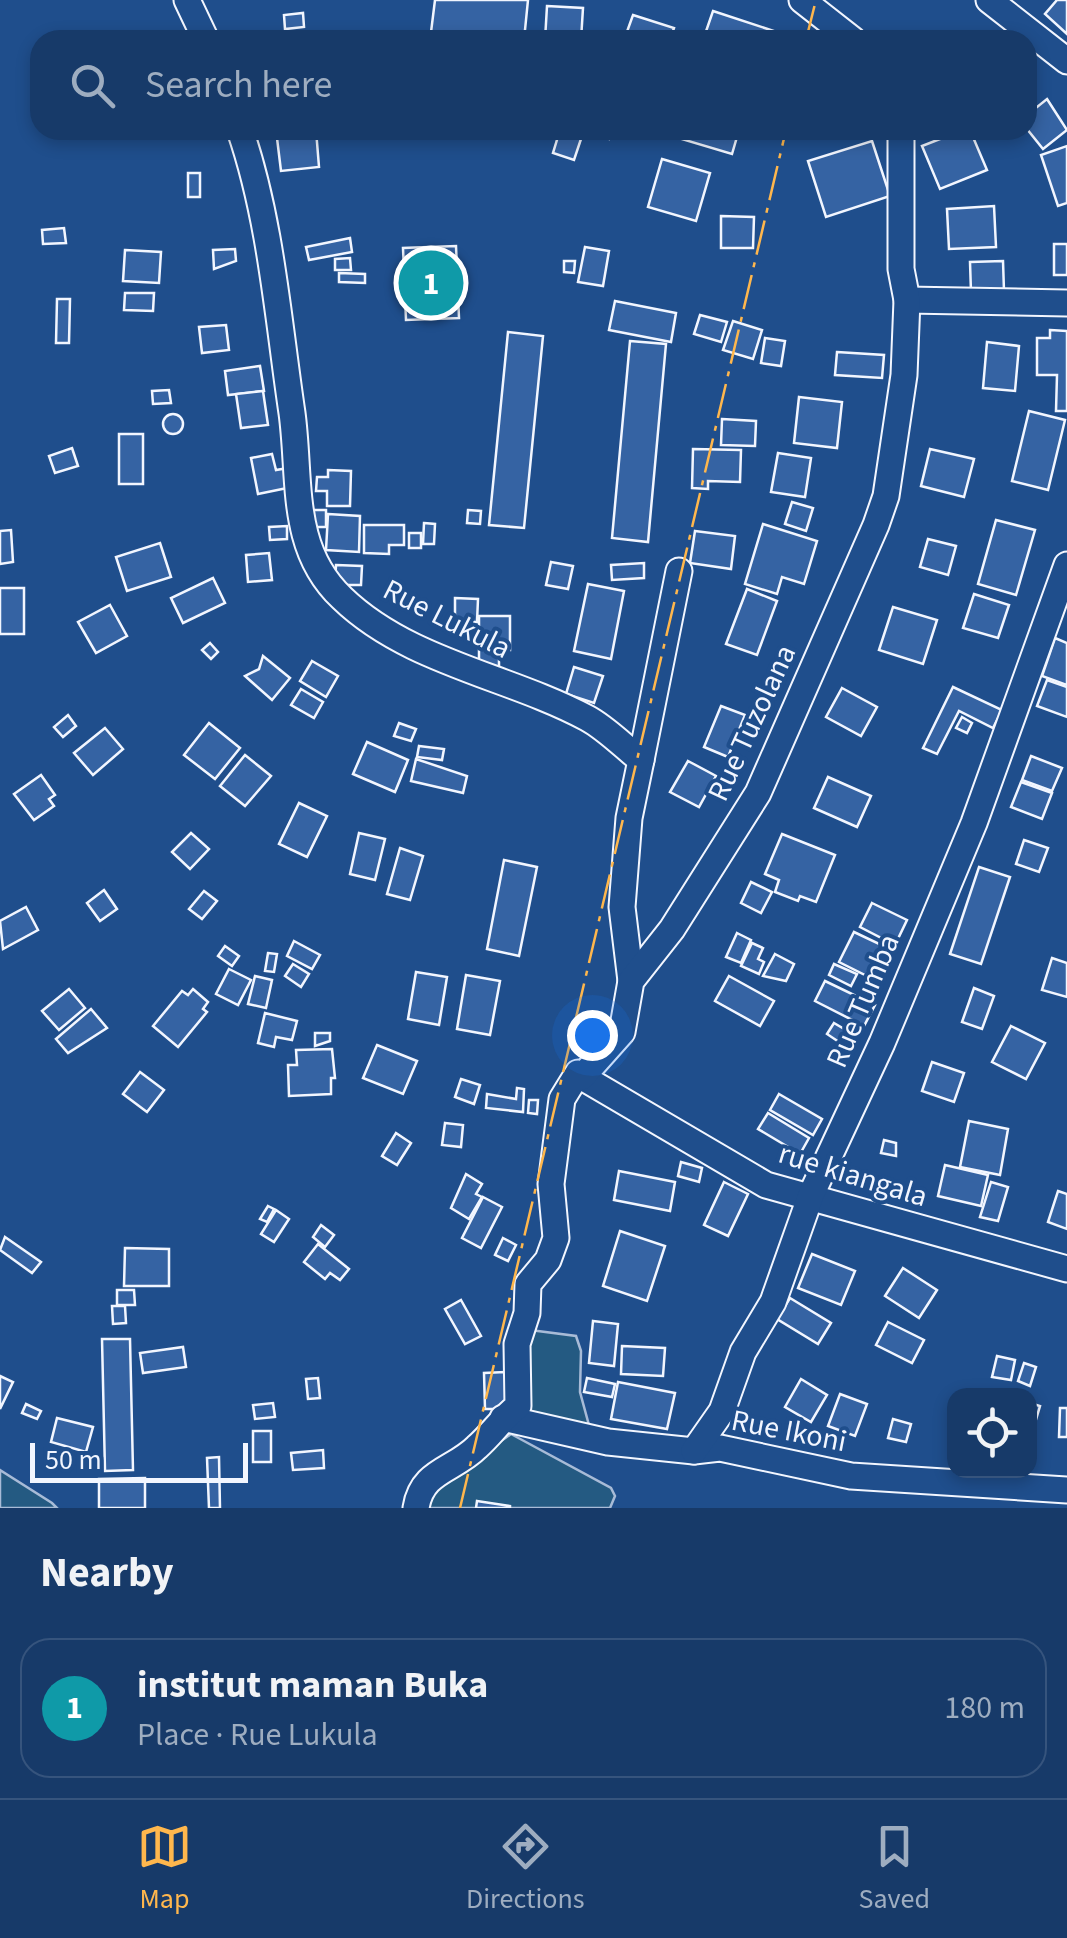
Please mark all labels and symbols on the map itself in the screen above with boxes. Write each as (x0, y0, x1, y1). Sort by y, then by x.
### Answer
pin: 1 (398, 246, 464, 320)
street label: Rue Lukula (376, 568, 518, 670)
street label: Rue Tuzolana (697, 638, 807, 808)
street label: Rue Tumba (816, 927, 910, 1075)
your location (567, 1010, 618, 1061)
street label: rue kiangala (773, 1132, 933, 1218)
street label: Rue Ikoni (728, 1399, 850, 1463)
scale bar (30, 1438, 248, 1482)

